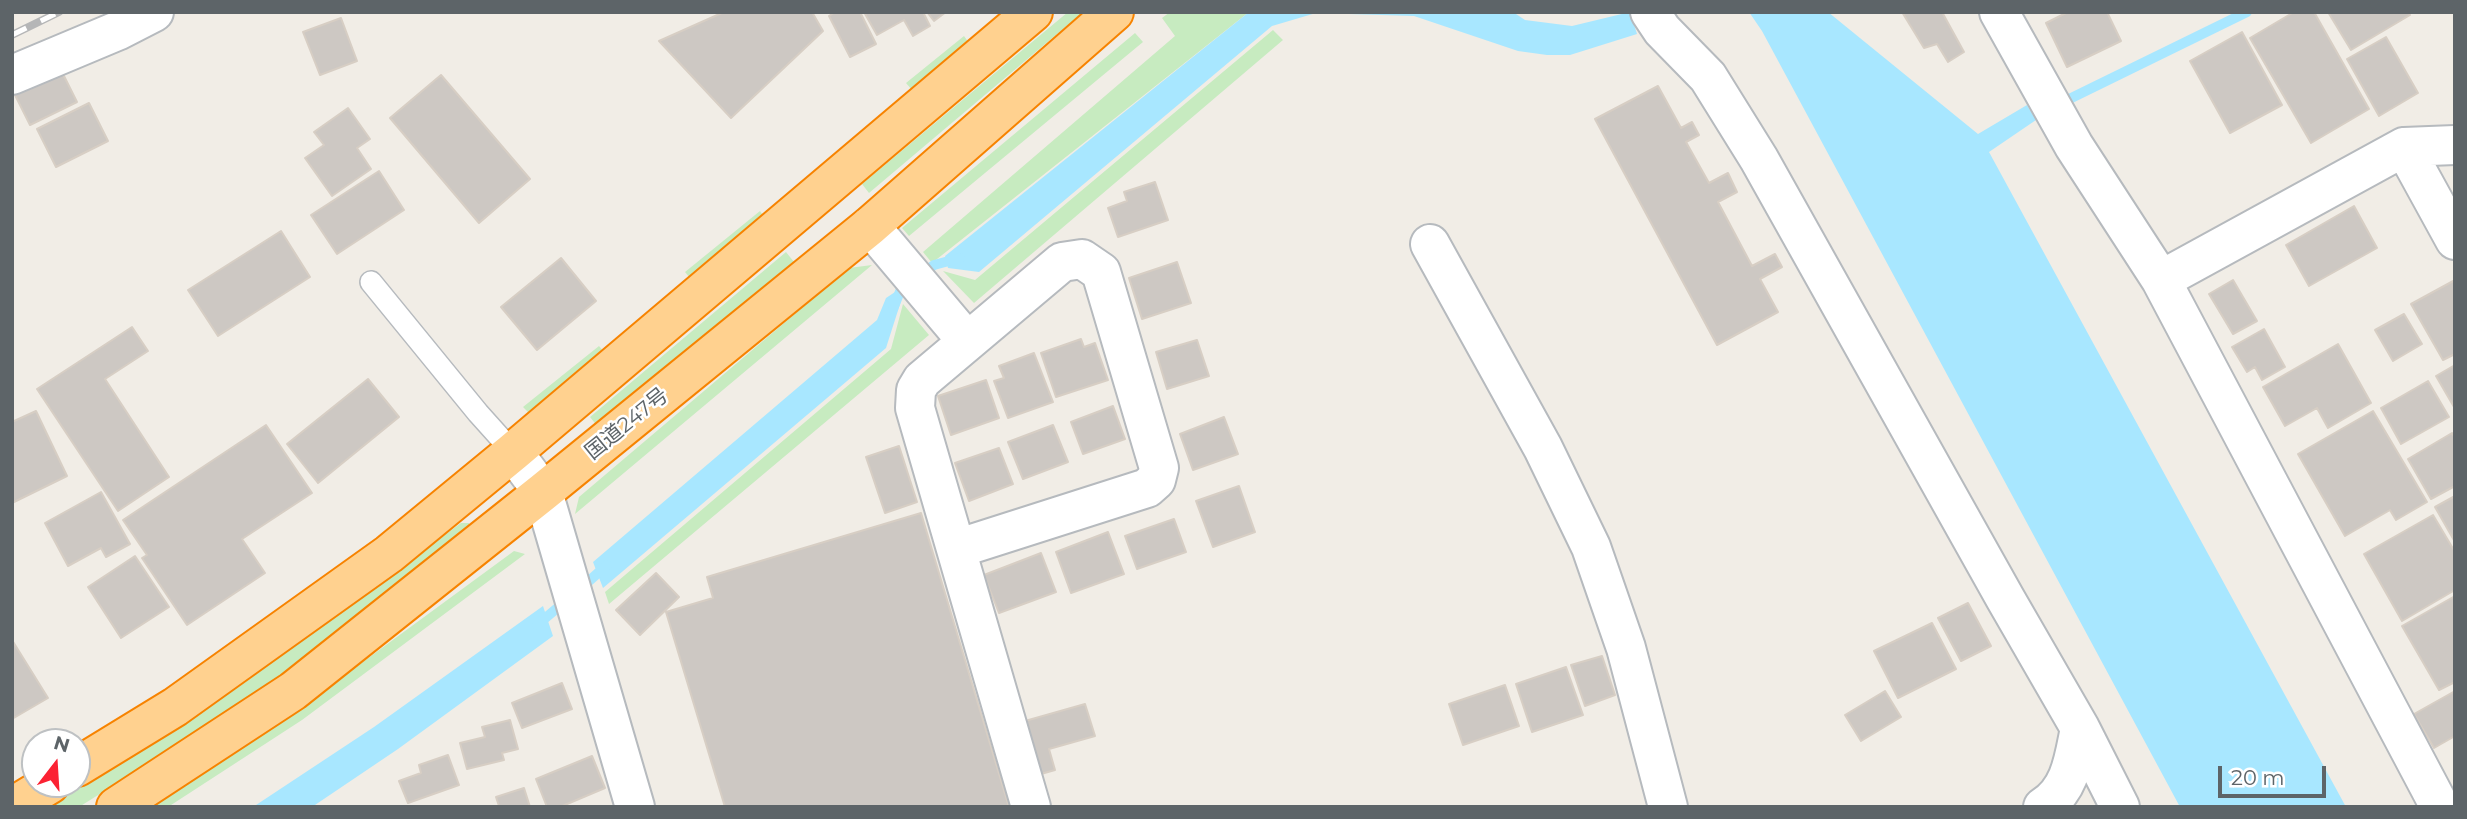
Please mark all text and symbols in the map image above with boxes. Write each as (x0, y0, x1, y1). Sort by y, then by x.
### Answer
street label: 国道247号 (580, 383, 674, 465)
north arrow (21, 728, 91, 798)
text: N (51, 731, 72, 758)
scale bar (2222, 752, 2330, 796)
text: 20 m (2231, 765, 2285, 790)

